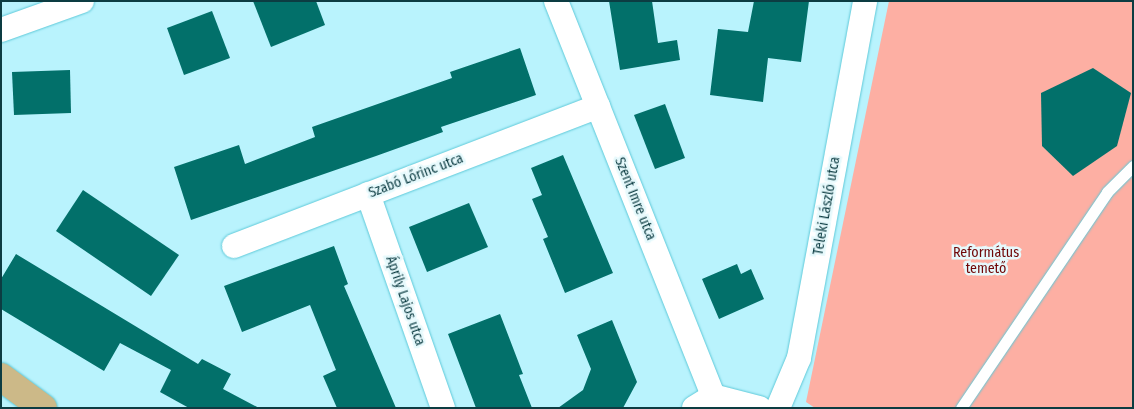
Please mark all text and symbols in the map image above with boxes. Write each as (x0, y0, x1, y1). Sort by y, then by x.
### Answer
street label: Szabó Lőrinc utca (366, 150, 466, 202)
street label: Szent Imre utca (611, 155, 659, 243)
street label: Teleki László utca (810, 156, 844, 256)
park label: Református temető (953, 245, 1019, 278)
street label: Áprily Lajos utca (382, 254, 428, 348)

